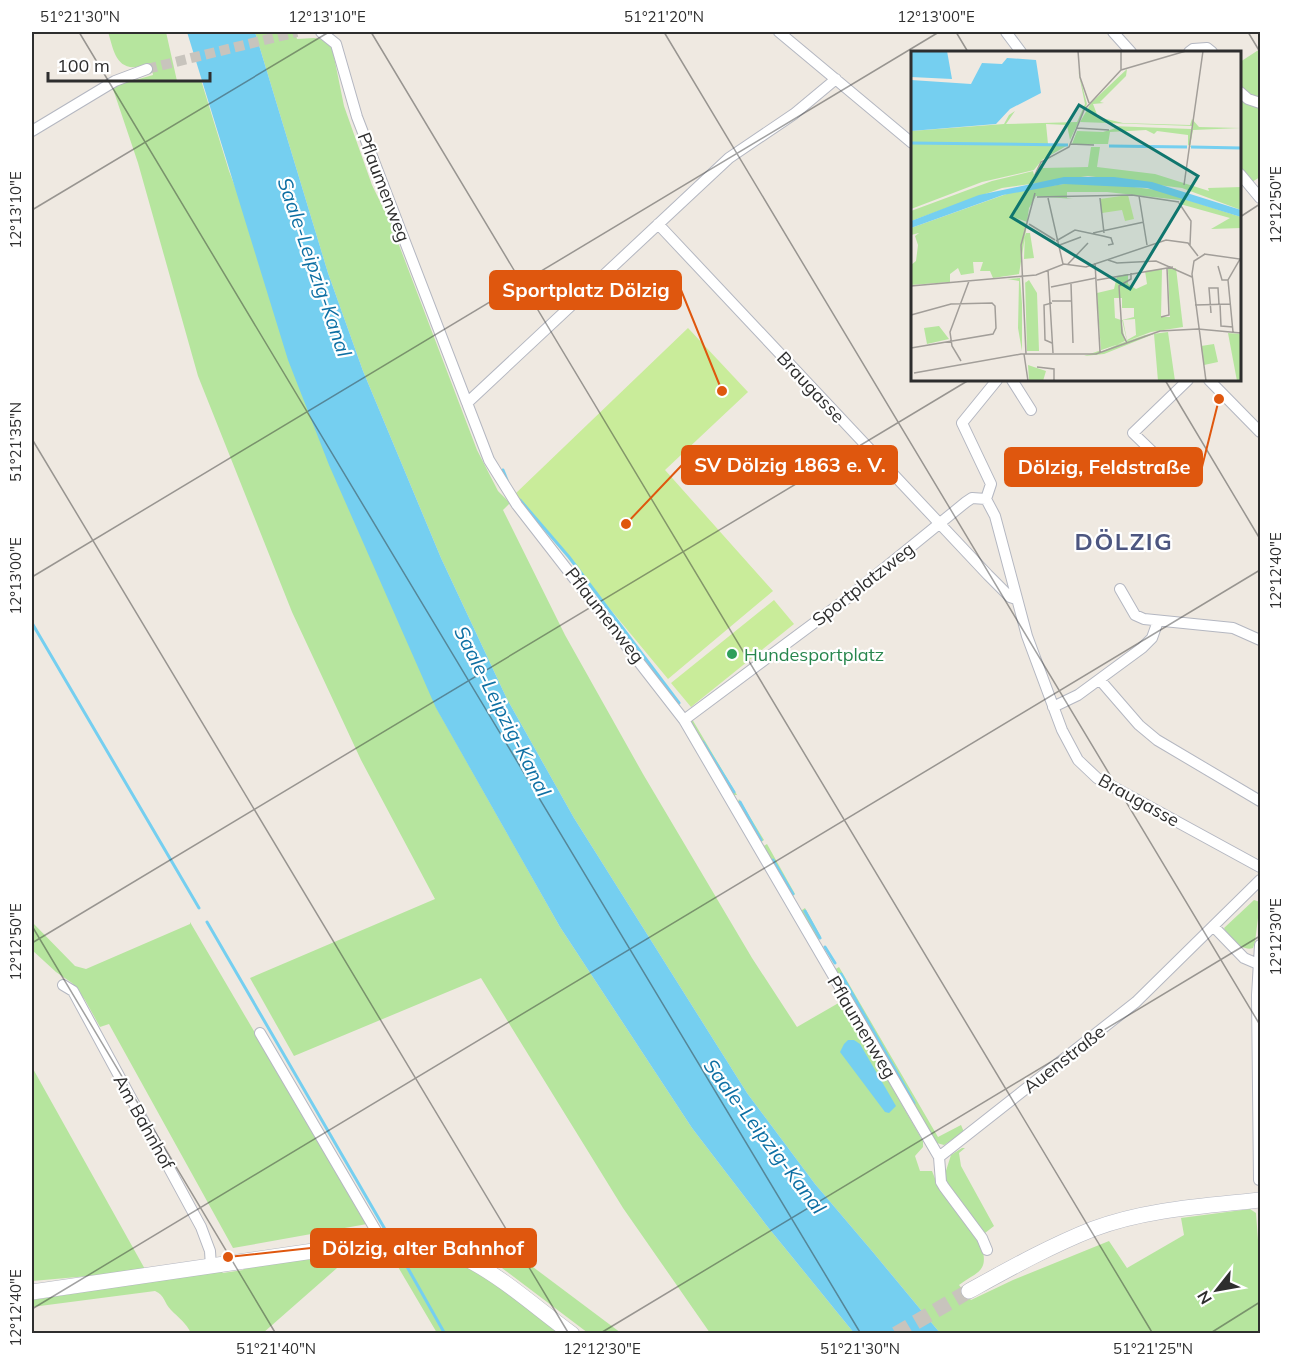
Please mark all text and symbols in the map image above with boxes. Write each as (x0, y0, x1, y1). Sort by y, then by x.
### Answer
text: 51°21'30"N (40, 7, 120, 26)
text: 12°13'10"E (288, 7, 366, 26)
text: 51°21'20"N (624, 7, 704, 26)
text: 12°13'00"E (897, 7, 975, 26)
scale bar (48, 45, 210, 83)
inset map (911, 51, 1241, 381)
text: 100 m (57, 54, 110, 77)
street label: Pflaumenweg (353, 129, 415, 245)
text: 12°12'50"E (1266, 166, 1285, 244)
text: 12°13'10"E (6, 171, 25, 249)
water label: Saale-Leipzig-Kanal (273, 174, 358, 360)
callout: Sportplatz Dölzig (490, 271, 681, 309)
text: Sportplatz Dölzig (502, 277, 670, 302)
street label: Braugasse (772, 347, 850, 427)
text: 51°21'35"N (6, 402, 25, 482)
callout: SV Dölzig 1863 e. V. (682, 446, 897, 484)
callout: Dölzig, Feldstraße (1005, 448, 1202, 486)
text: SV Dölzig 1863 e. V. (694, 452, 886, 477)
text: Dölzig, Feldstraße (1018, 454, 1190, 479)
district label: DÖLZIG (1075, 526, 1173, 556)
text: 12°12'40"E (1266, 532, 1285, 610)
text: 12°13'00"E (6, 537, 25, 615)
street label: Sportplatzweg (807, 537, 919, 631)
street label: Pflaumenweg (560, 562, 650, 668)
water label: Saale-Leipzig-Kanal (449, 622, 557, 801)
place label: Hundesportplatz (744, 643, 884, 666)
marker: Hundesportplatz (725, 647, 739, 661)
street label: Braugasse (1094, 768, 1184, 832)
text: 12°12'30"E (1266, 898, 1285, 976)
text: 12°12'50"E (6, 903, 25, 981)
street label: Pflaumenweg (822, 972, 902, 1082)
street label: Auenstraße (1018, 1020, 1110, 1098)
water label: Saale-Leipzig-Kanal (698, 1053, 832, 1219)
street label: Am Bahnhof (109, 1071, 180, 1174)
callout: Dölzig, alter Bahnhof (311, 1229, 536, 1267)
text: Dölzig, alter Bahnhof (322, 1235, 525, 1260)
north arrow (1187, 1260, 1247, 1320)
text: 12°12'40"E (6, 1269, 25, 1347)
text: N (1192, 1287, 1216, 1308)
text: 51°21'40"N (236, 1339, 316, 1358)
text: 12°12'30"E (563, 1339, 641, 1358)
text: 51°21'30"N (820, 1339, 900, 1358)
text: 51°21'25"N (1113, 1339, 1193, 1358)

